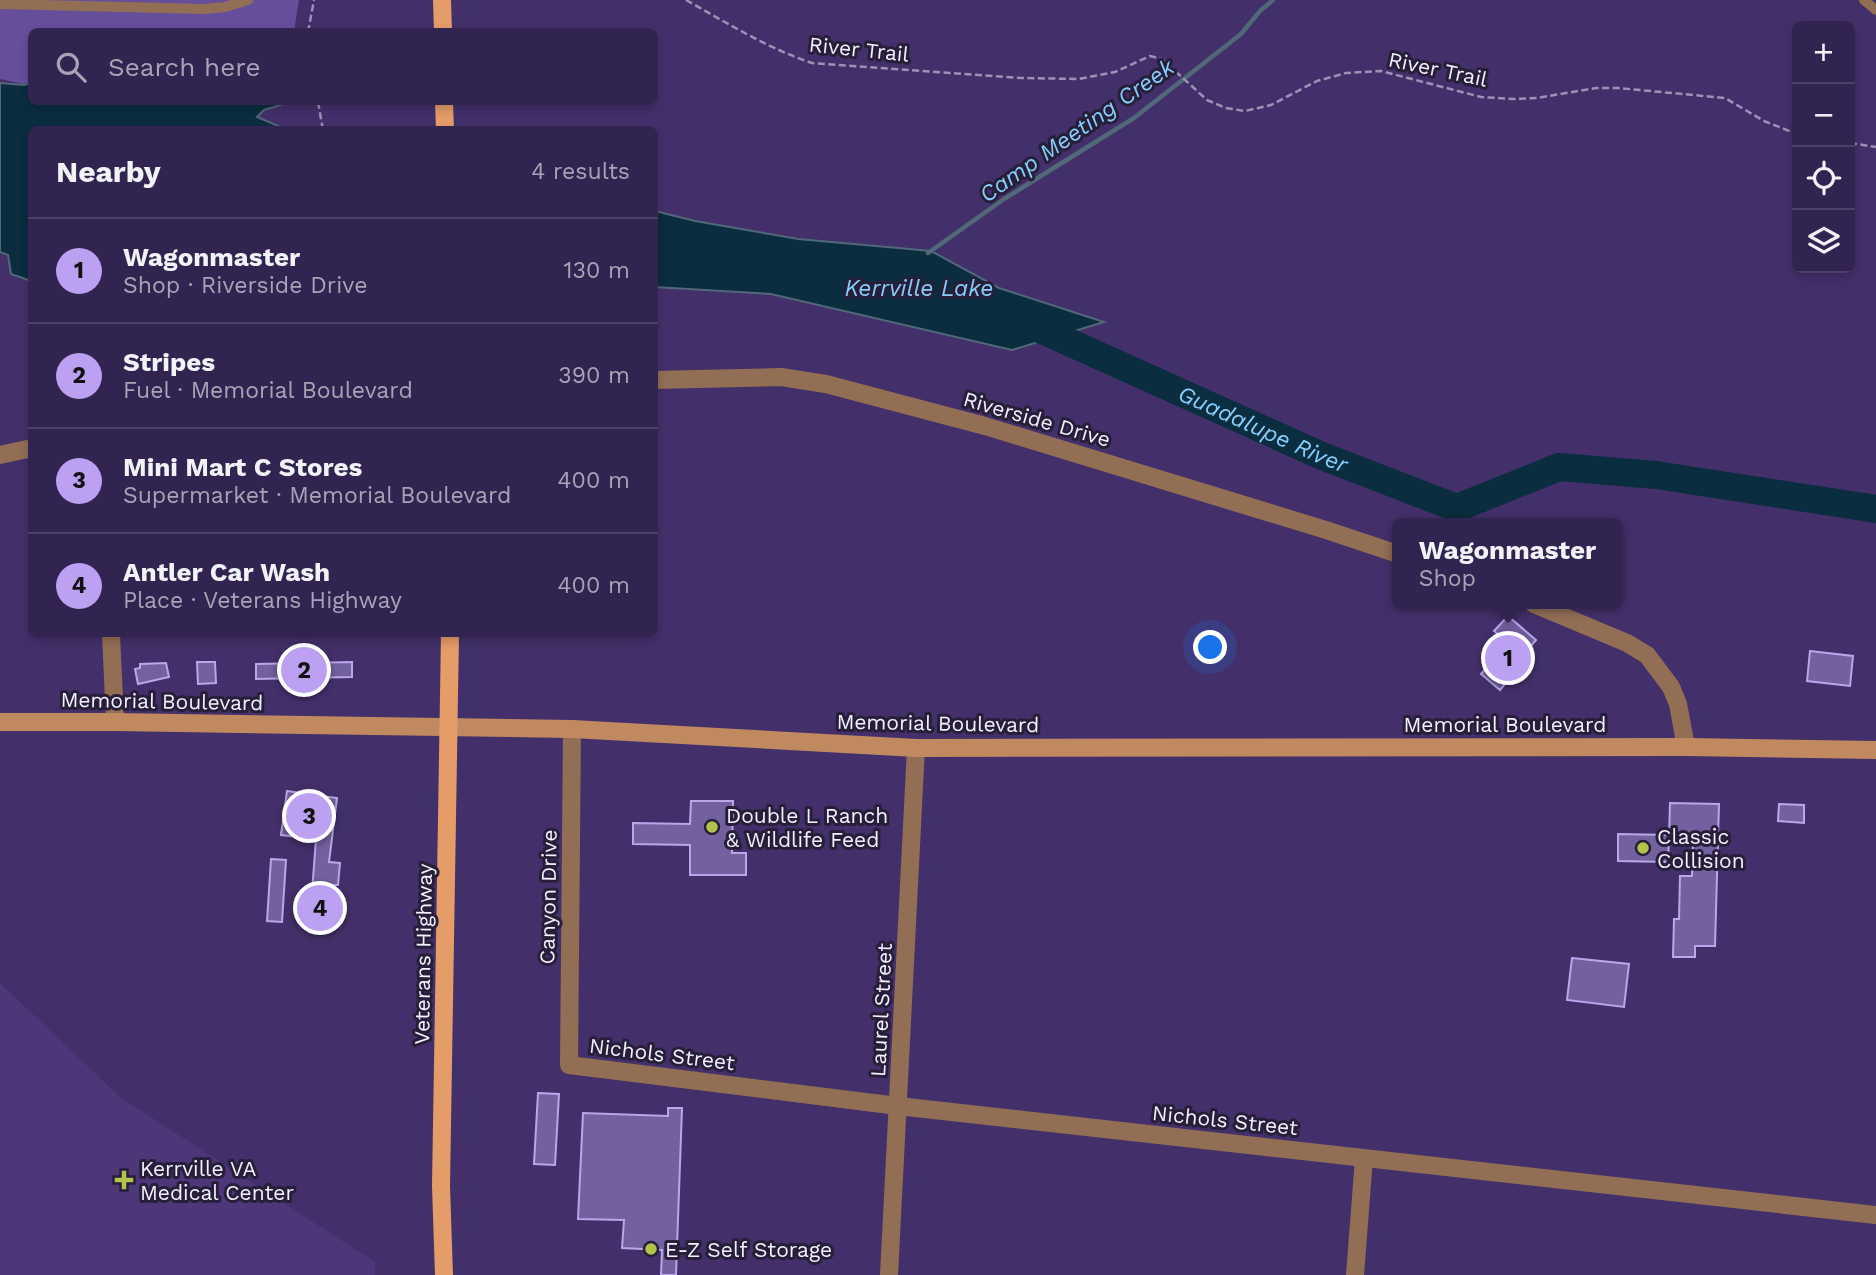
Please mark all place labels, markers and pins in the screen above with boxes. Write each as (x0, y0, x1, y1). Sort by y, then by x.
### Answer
pin: 1 (1485, 632, 1531, 684)
pin: 2 (281, 644, 327, 696)
pin: 3 (286, 790, 332, 842)
place label: Double L Ranch & Wildlife Feed (726, 803, 888, 852)
marker: Double L Ranch & Wildlife Feed (704, 819, 720, 835)
place label: Classic Collision (1657, 824, 1745, 873)
marker: Classic Collision (1635, 840, 1651, 856)
pin: 4 (297, 882, 343, 934)
place label: Kerrville VA Medical Center (140, 1156, 294, 1205)
marker: Kerrville VA Medical Center (114, 1170, 134, 1190)
place label: E-Z Self Storage (665, 1237, 832, 1262)
marker: E-Z Self Storage (643, 1241, 659, 1257)

